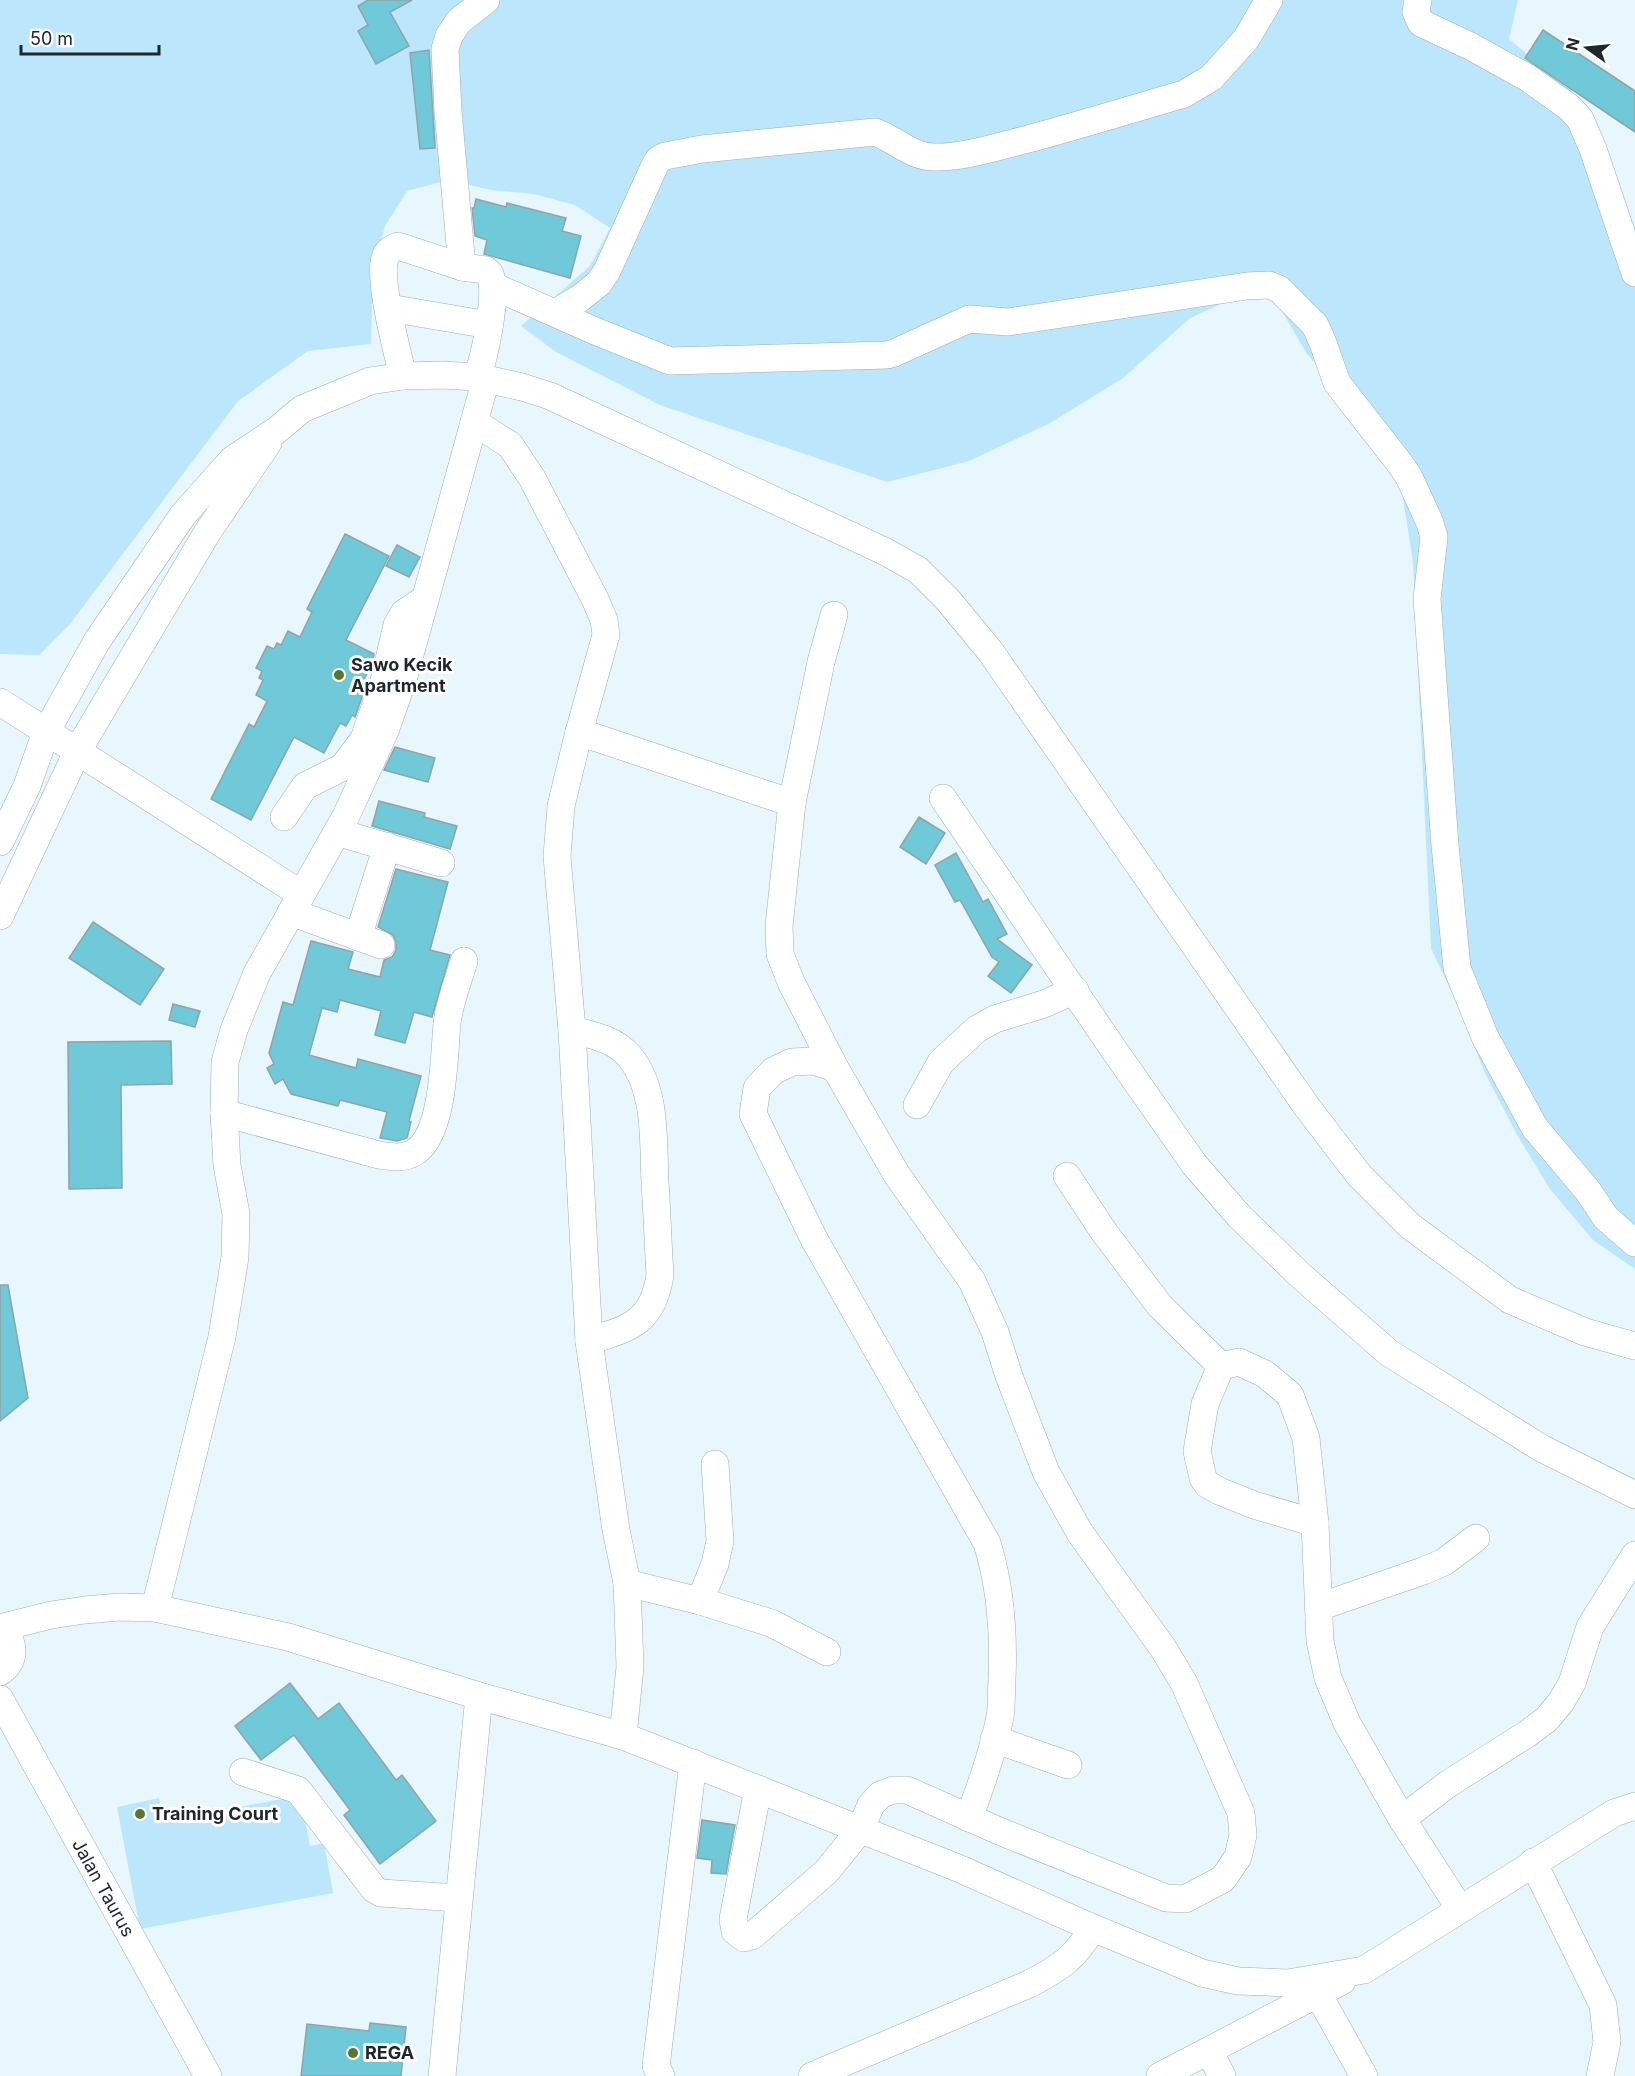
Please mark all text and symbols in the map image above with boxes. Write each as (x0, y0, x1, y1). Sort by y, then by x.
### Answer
scale bar (21, 18, 159, 56)
north arrow (1557, 18, 1617, 78)
text: 50 m (30, 28, 73, 49)
text: N (1561, 36, 1584, 53)
place label: Sawo Kecik Apartment (351, 654, 453, 696)
marker: Sawo Kecik Apartment (332, 668, 346, 682)
place label: Training Court (152, 1803, 279, 1824)
marker: Training Court (133, 1807, 147, 1821)
street label: Jalan Taurus (68, 1835, 139, 1940)
place label: REGA (365, 2042, 414, 2063)
marker: REGA (346, 2046, 360, 2060)

